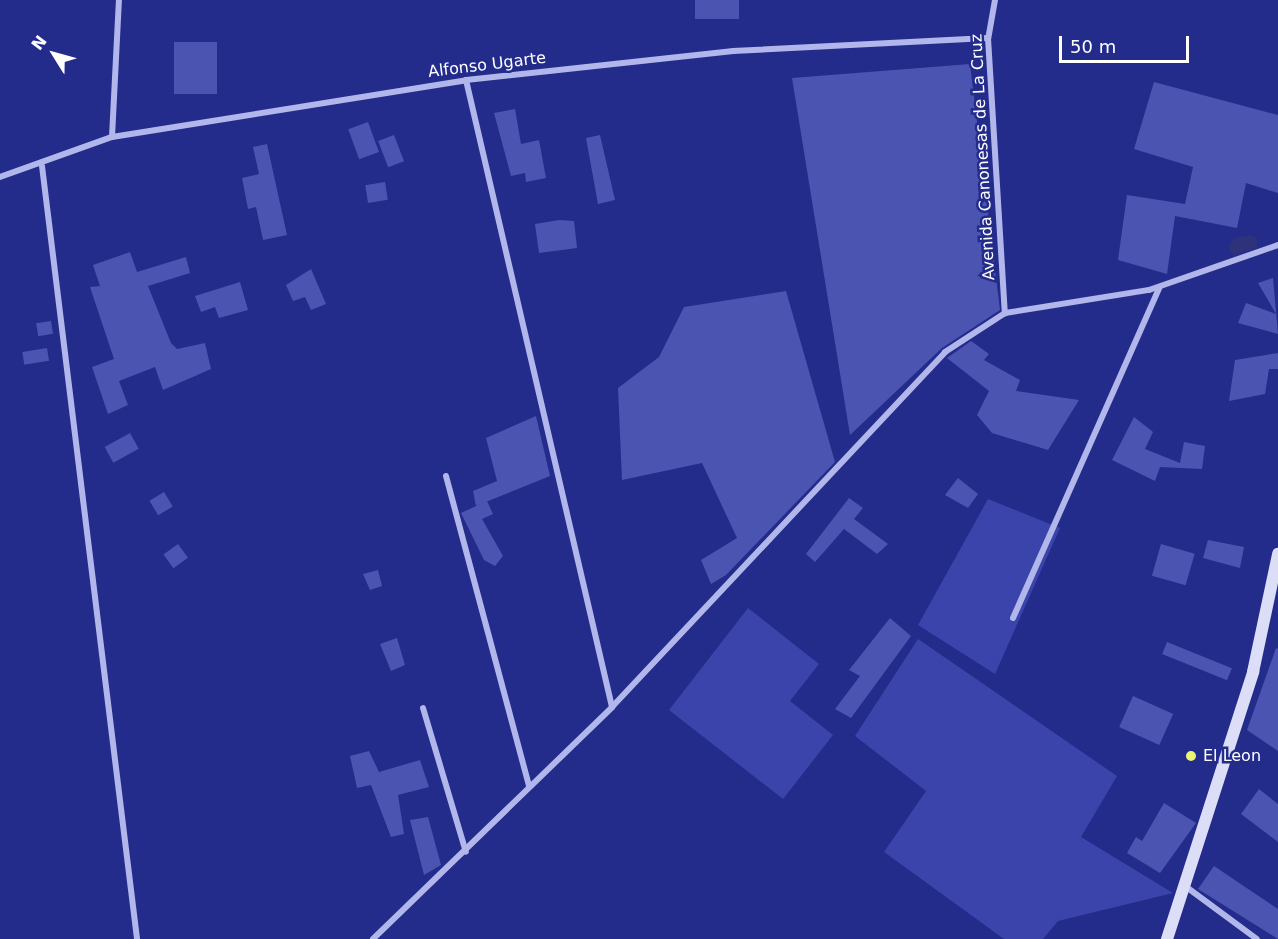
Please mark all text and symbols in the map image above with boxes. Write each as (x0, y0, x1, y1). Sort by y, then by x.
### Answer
north arrow (24, 24, 84, 84)
scale bar (1062, 24, 1192, 62)
text: N (28, 32, 51, 54)
street label: Avenida Canonesas de La Cruz (967, 33, 999, 281)
text: 50 m (1070, 36, 1116, 57)
street label: Alfonso Ugarte (427, 48, 547, 82)
place label: El Leon (1203, 746, 1261, 766)
marker: El Leon (1184, 749, 1198, 763)

